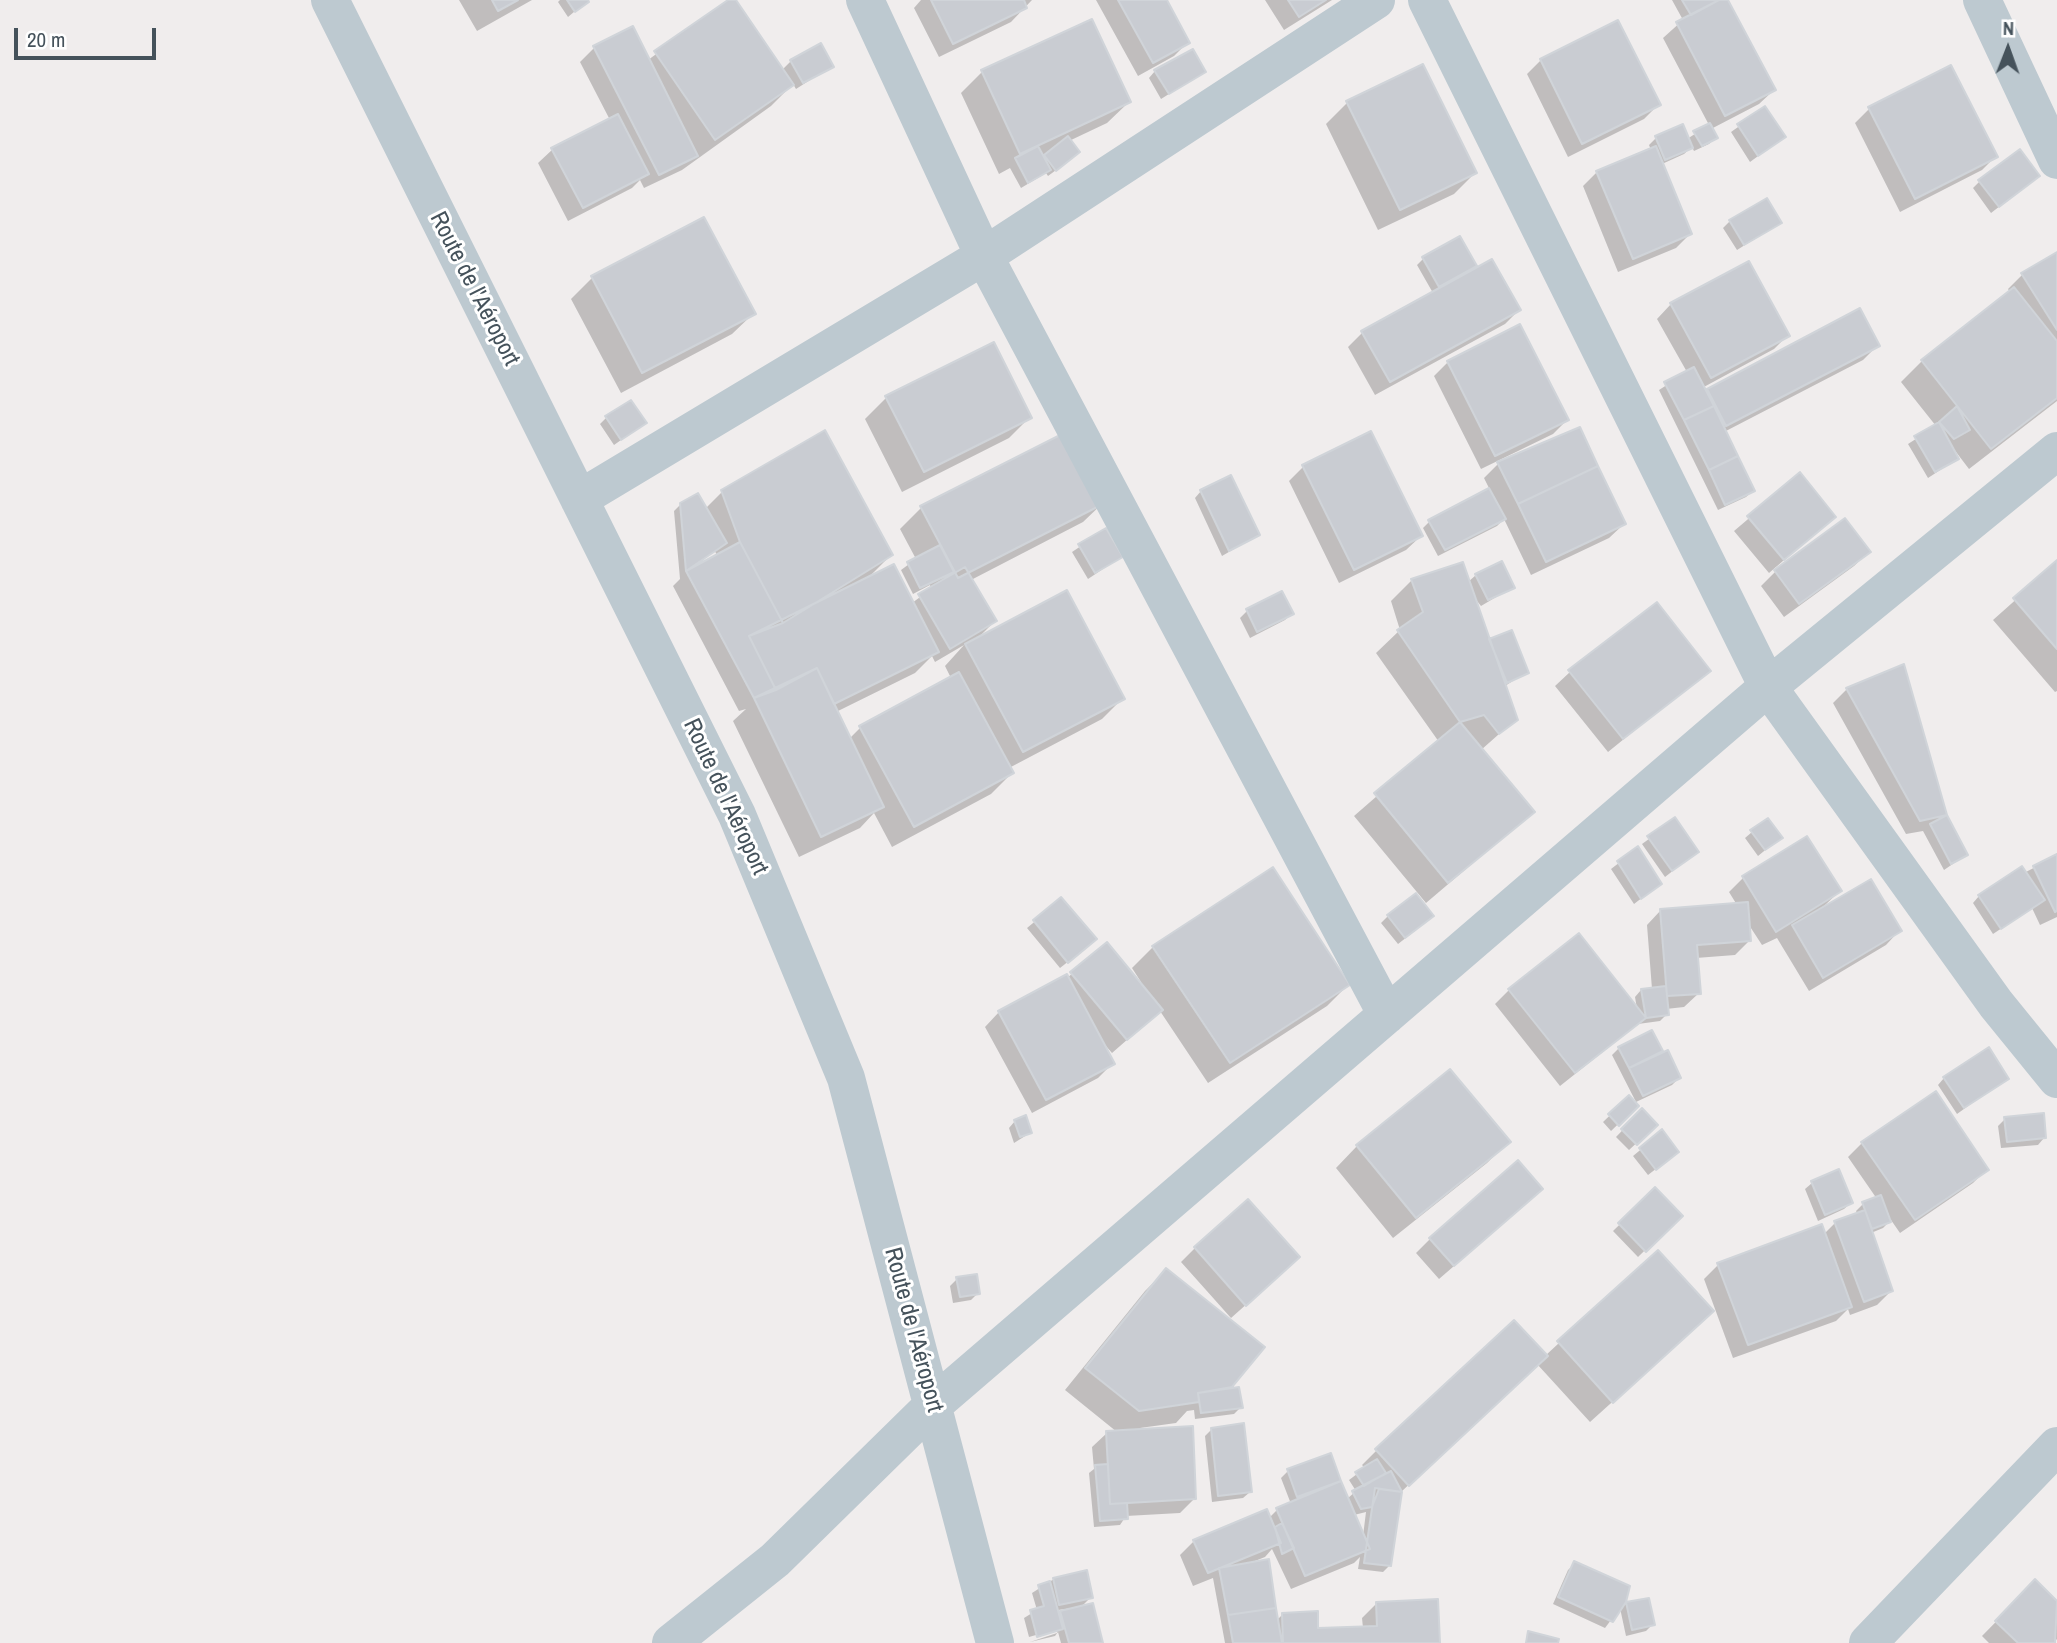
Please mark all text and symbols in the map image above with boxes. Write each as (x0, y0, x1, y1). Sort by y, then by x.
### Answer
scale bar (18, 14, 159, 58)
north arrow (1973, 14, 2043, 84)
text: N (2003, 15, 2014, 41)
text: 20 m (27, 25, 65, 54)
street label: Route de l'Aéroport (423, 207, 525, 371)
street label: Route de l'Aéroport (676, 714, 774, 880)
street label: Route de l'Aéroport (877, 1245, 949, 1415)

